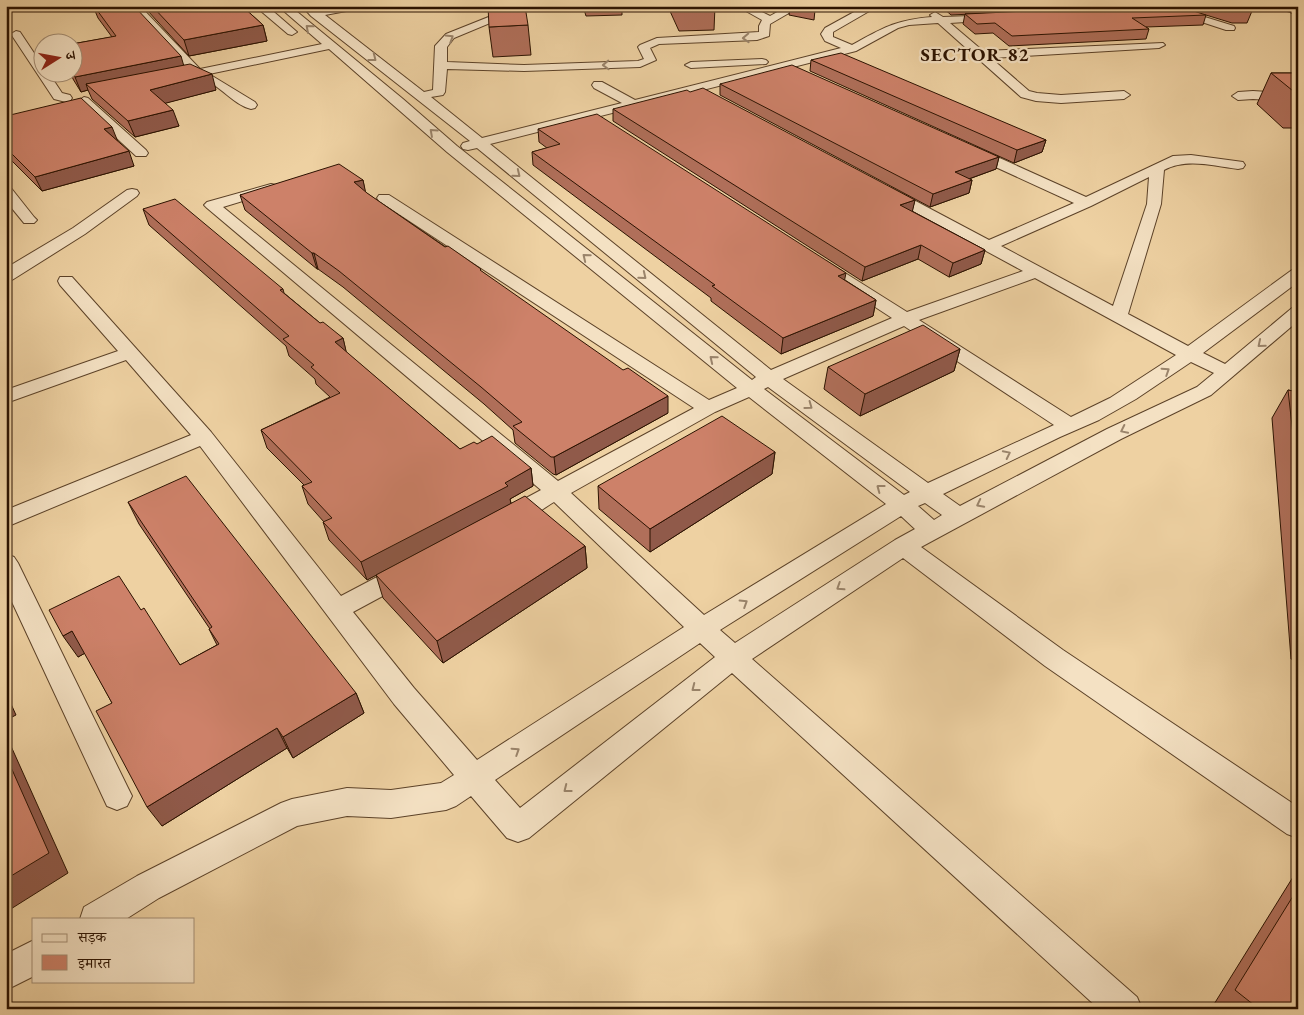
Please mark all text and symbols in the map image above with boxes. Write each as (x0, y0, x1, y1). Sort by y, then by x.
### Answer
one-way arrow (305, 25, 314, 34)
north arrow (32, 32, 82, 82)
one-way arrow (741, 33, 749, 43)
one-way arrow (444, 34, 453, 44)
district label: SECTOR 82 (920, 42, 1030, 67)
text: उ (61, 49, 80, 62)
one-way arrow (367, 52, 377, 61)
one-way arrow (602, 60, 610, 71)
one-way arrow (430, 129, 439, 138)
one-way arrow (511, 169, 520, 178)
one-way arrow (583, 254, 592, 262)
one-way arrow (637, 271, 646, 279)
one-way arrow (1257, 338, 1266, 347)
one-way arrow (710, 356, 719, 364)
one-way arrow (1160, 368, 1169, 377)
one-way arrow (803, 401, 812, 409)
one-way arrow (1120, 423, 1129, 434)
one-way arrow (1001, 450, 1010, 460)
one-way arrow (876, 485, 886, 494)
one-way arrow (976, 498, 985, 508)
one-way arrow (836, 581, 846, 590)
one-way arrow (738, 600, 747, 610)
one-way arrow (692, 683, 701, 691)
one-way arrow (510, 748, 519, 757)
one-way arrow (563, 783, 573, 792)
legend (32, 918, 195, 982)
text: सड़क (77, 927, 107, 946)
text: इमारत (77, 953, 112, 972)

